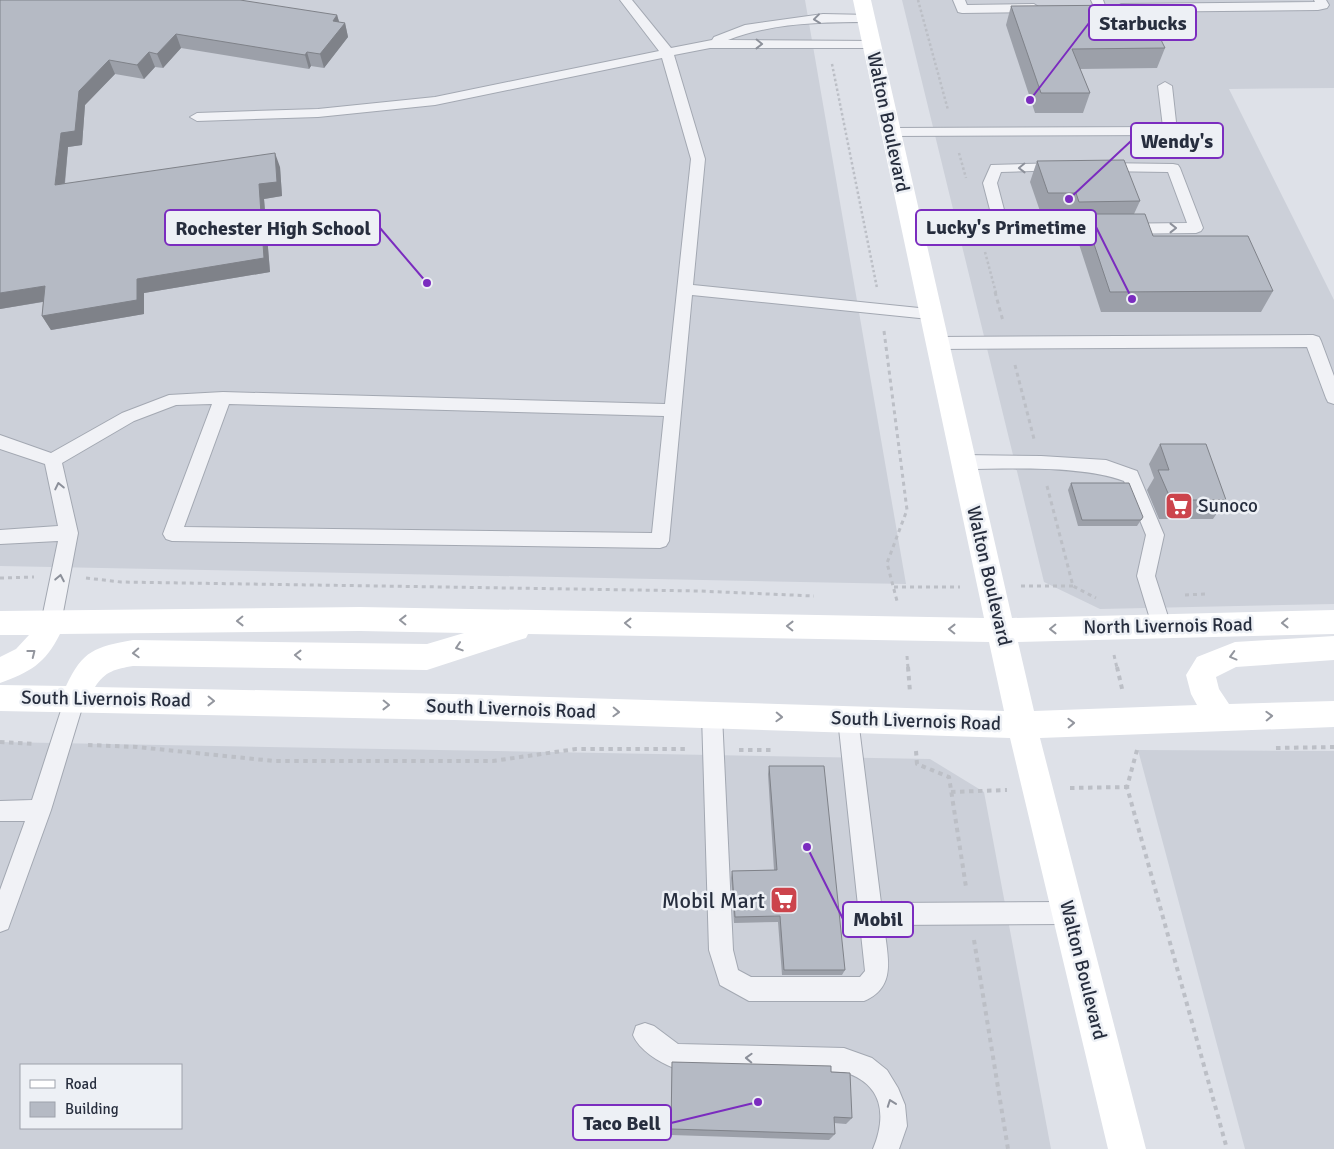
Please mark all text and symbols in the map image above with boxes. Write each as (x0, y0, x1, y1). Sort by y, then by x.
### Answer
callout: Starbucks (1089, 5, 1196, 40)
text: Starbucks (1099, 11, 1187, 36)
one-way arrow (813, 13, 821, 24)
one-way arrow (755, 39, 763, 49)
street label: Walton Boulevard (861, 50, 915, 194)
callout: Wendy's (1131, 123, 1223, 158)
text: Wendy's (1141, 129, 1213, 154)
one-way arrow (1018, 163, 1026, 173)
callout: Rochester High School (165, 210, 380, 245)
callout: Lucky's Primetime (916, 210, 1096, 245)
text: Lucky's Primetime (926, 215, 1086, 240)
text: Rochester High School (175, 216, 371, 241)
one-way arrow (1170, 223, 1177, 233)
one-way arrow (54, 481, 65, 490)
supermarket icon: Sunoco (1164, 491, 1194, 521)
place label: Sunoco (1198, 494, 1258, 518)
street label: Walton Boulevard (961, 504, 1017, 648)
one-way arrow (54, 574, 65, 583)
street label: North Livernois Road (1083, 613, 1253, 639)
one-way arrow (398, 615, 406, 625)
one-way arrow (236, 616, 244, 626)
one-way arrow (623, 618, 631, 628)
one-way arrow (1281, 618, 1289, 628)
one-way arrow (786, 621, 794, 631)
one-way arrow (948, 624, 956, 634)
one-way arrow (1049, 624, 1056, 634)
one-way arrow (455, 641, 464, 651)
one-way arrow (131, 648, 139, 659)
one-way arrow (294, 650, 302, 660)
one-way arrow (26, 651, 35, 659)
one-way arrow (1230, 651, 1238, 661)
street label: South Livernois Road (21, 686, 191, 712)
street label: South Livernois Road (426, 694, 596, 724)
one-way arrow (207, 696, 215, 707)
one-way arrow (383, 700, 391, 710)
street label: South Livernois Road (831, 706, 1001, 736)
one-way arrow (612, 707, 620, 717)
one-way arrow (1266, 710, 1274, 721)
one-way arrow (775, 712, 783, 722)
one-way arrow (1068, 718, 1075, 728)
supermarket icon: Mobil Mart (769, 885, 799, 915)
place label: Mobil Mart (662, 887, 765, 914)
street label: Walton Boulevard (1054, 898, 1112, 1042)
callout: Mobil (843, 902, 913, 937)
text: Mobil (853, 907, 903, 932)
one-way arrow (745, 1052, 753, 1063)
legend (20, 1064, 182, 1129)
text: Road (65, 1075, 97, 1093)
one-way arrow (887, 1099, 897, 1108)
text: Building (65, 1100, 119, 1118)
callout: Taco Bell (573, 1105, 671, 1140)
text: Taco Bell (583, 1111, 661, 1136)

